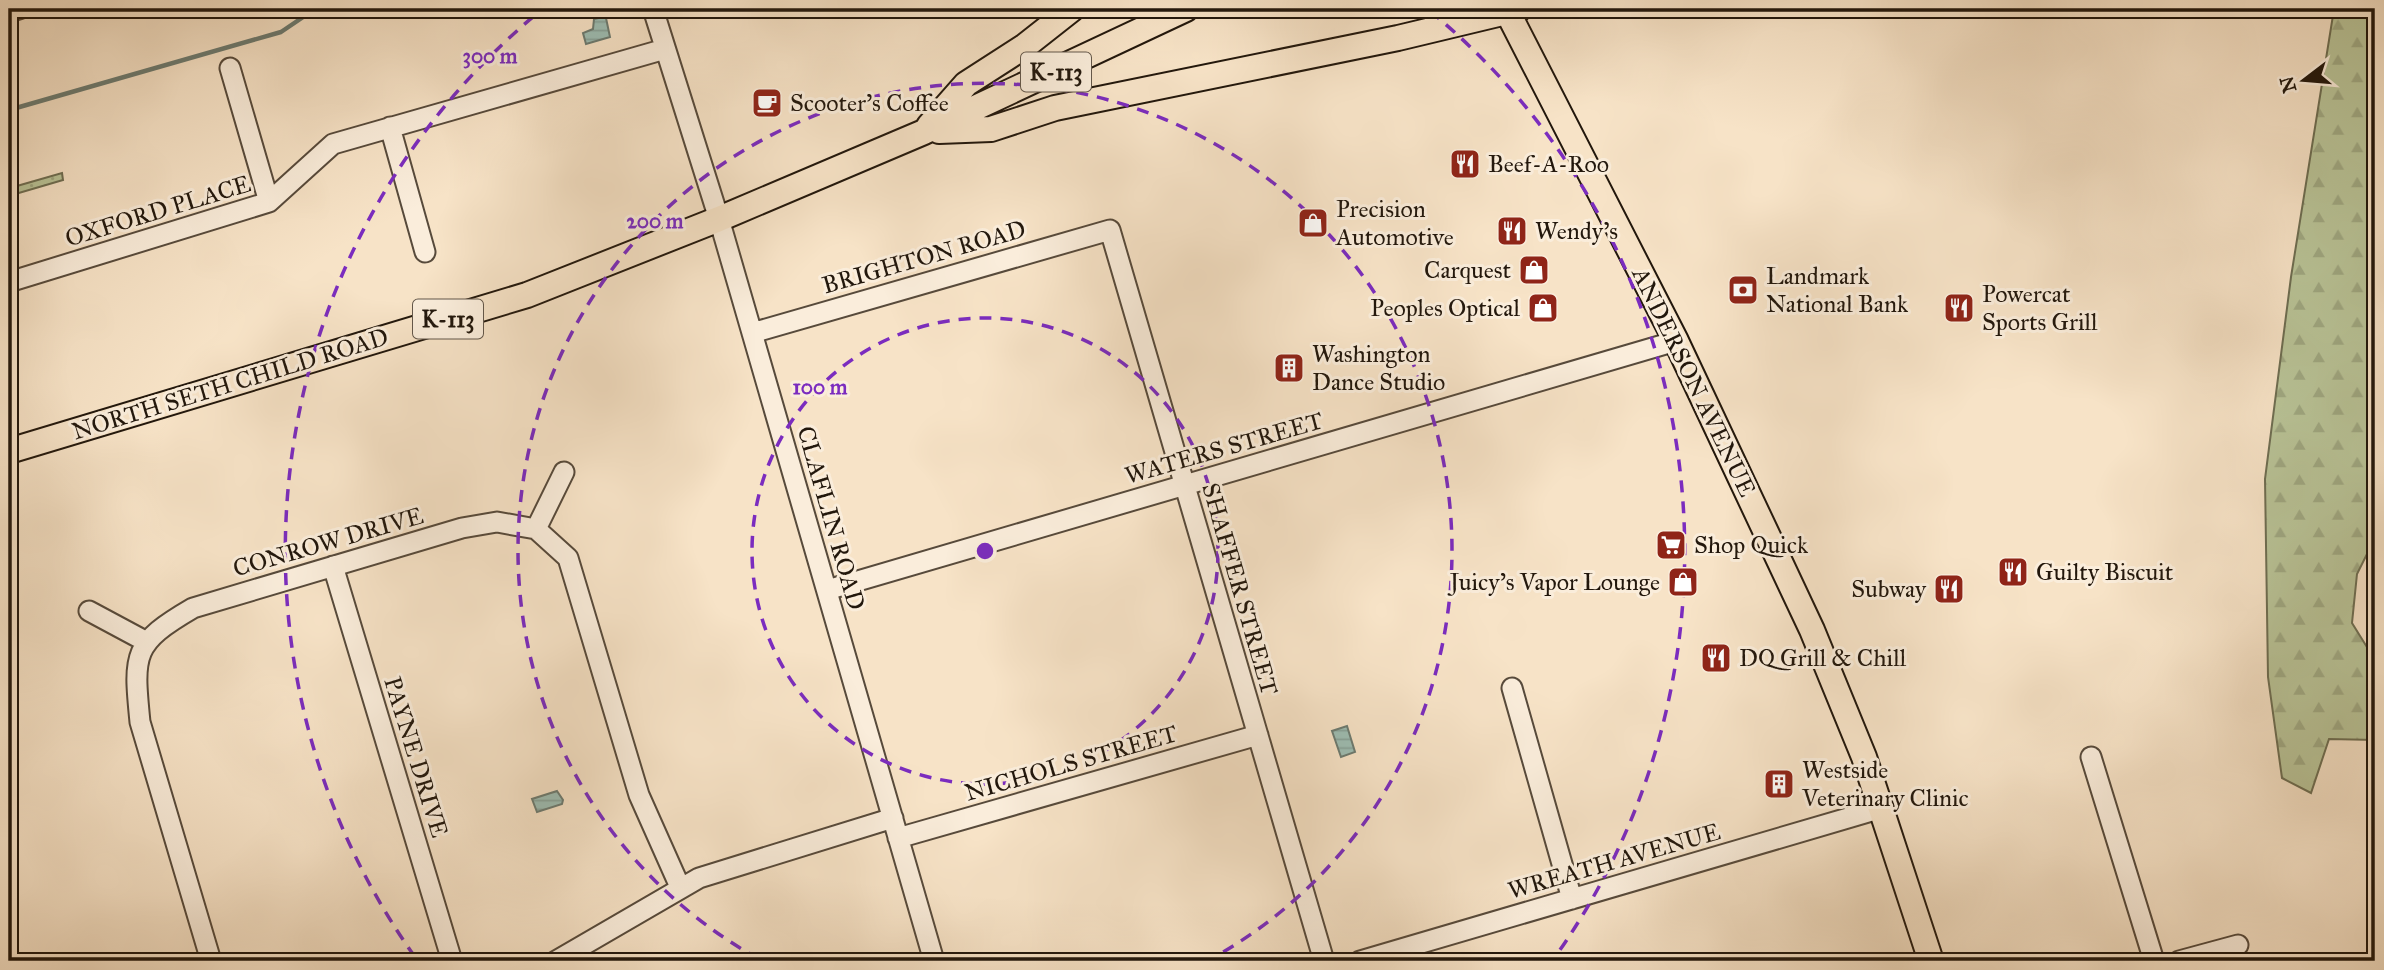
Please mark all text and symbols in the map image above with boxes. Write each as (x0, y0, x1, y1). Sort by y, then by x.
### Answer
text: 300 m (462, 43, 518, 69)
north arrow (2268, 46, 2338, 116)
road number: K-113 (1021, 53, 1091, 92)
text: N (2275, 74, 2301, 95)
cafe icon: Scooter's Coffee (750, 86, 784, 120)
place label: Scooter's Coffee (790, 88, 949, 118)
restaurant icon: Beef-A-Roo (1448, 147, 1482, 181)
place label: Beef-A-Roo (1488, 149, 1609, 179)
street label: OXFORD PLACE (62, 169, 254, 253)
place label: Precision Automotive (1335, 194, 1454, 252)
shop icon: Precision Automotive (1296, 206, 1330, 240)
text: 200 m (627, 208, 684, 234)
street label: BRIGHTON ROAD (819, 214, 1029, 300)
restaurant icon: Wendy's (1495, 214, 1529, 248)
place label: Wendy's (1535, 216, 1618, 246)
shop icon: Carquest (1517, 253, 1551, 287)
place label: Carquest (1424, 255, 1512, 285)
place label: Landmark National Bank (1766, 261, 1909, 319)
street label: ANDERSON AVENUE (1625, 262, 1763, 501)
bank icon: Landmark National Bank (1726, 273, 1760, 307)
place label: Powercat Sports Grill (1982, 279, 2098, 337)
shop icon: Peoples Optical (1526, 291, 1560, 325)
restaurant icon: Powercat Sports Grill (1942, 291, 1976, 325)
place label: Peoples Optical (1370, 293, 1521, 323)
road number: K-113 (413, 300, 483, 338)
street label: NORTH SETH CHILD ROAD (68, 322, 392, 446)
place label: Washington Dance Studio (1312, 339, 1445, 397)
building icon: Washington Dance Studio (1272, 351, 1306, 385)
text: 100 m (793, 374, 848, 400)
street label: WATERS STREET (1121, 405, 1327, 491)
street label: CLAFLIN ROAD (790, 423, 872, 613)
street label: SHAFFER STREET (1195, 479, 1285, 699)
street label: CONROW DRIVE (229, 500, 427, 584)
supermarket icon: Shop Quick (1654, 528, 1688, 562)
place label: Shop Quick (1694, 530, 1809, 560)
centre of rings (973, 539, 997, 563)
restaurant icon: Guilty Biscuit (1996, 555, 2030, 589)
place label: Guilty Biscuit (2036, 557, 2174, 587)
shop icon: Juicy's Vapor Lounge (1666, 565, 1700, 599)
place label: Juicy's Vapor Lounge (1447, 567, 1660, 597)
restaurant icon: Subway (1932, 572, 1966, 606)
place label: Subway (1851, 574, 1927, 604)
restaurant icon: DQ Grill & Chill (1699, 641, 1733, 675)
place label: DQ Grill & Chill (1739, 643, 1907, 673)
street label: PAYNE DRIVE (377, 673, 455, 841)
street label: NICHOLS STREET (961, 718, 1181, 808)
place label: Westside Veterinary Clinic (1801, 755, 1969, 813)
building icon: Westside Veterinary Clinic (1762, 767, 1796, 801)
street label: WREATH AVENUE (1504, 816, 1724, 906)

